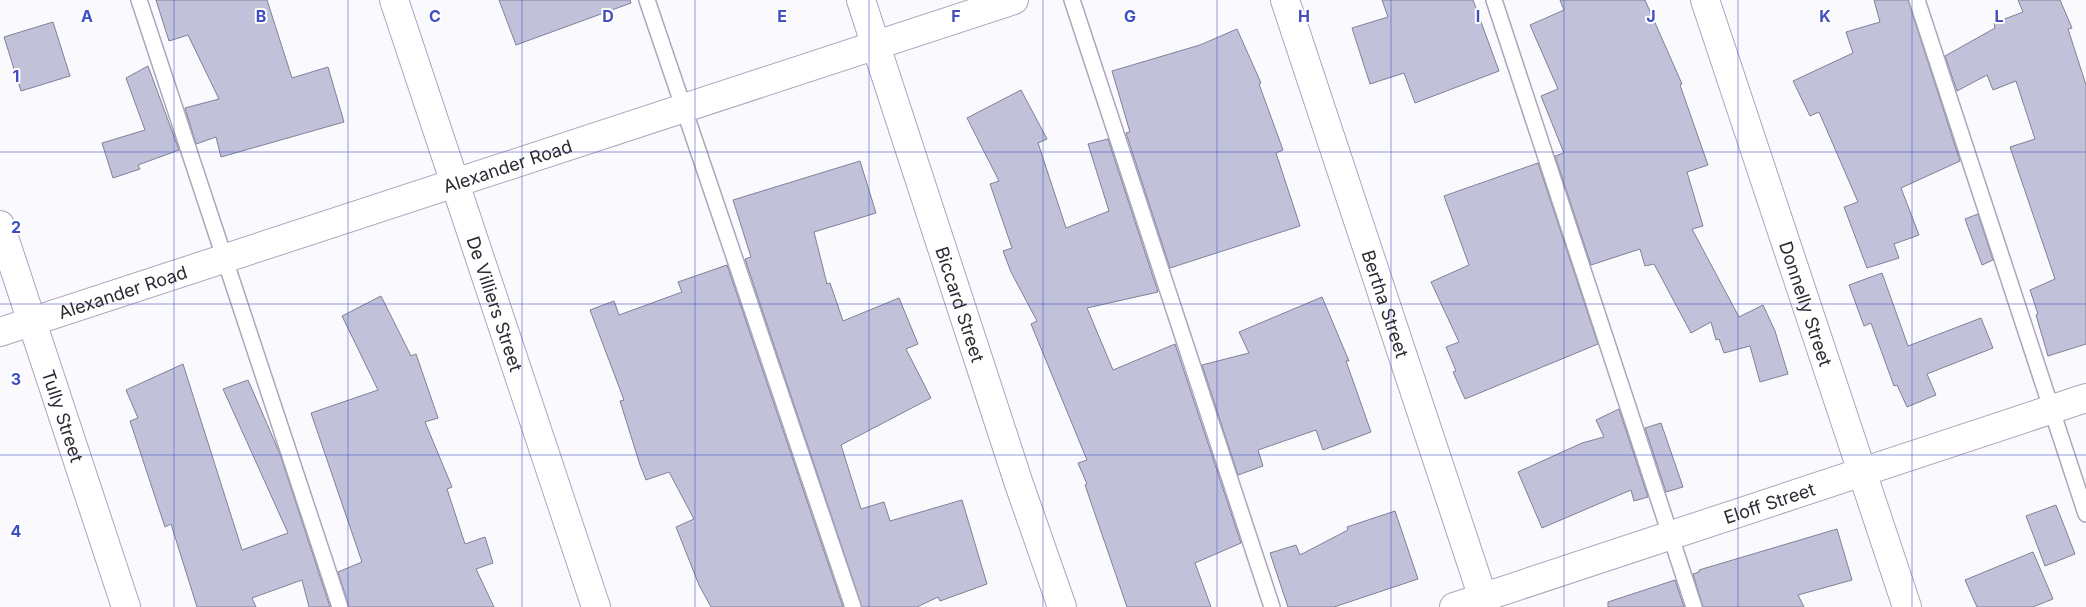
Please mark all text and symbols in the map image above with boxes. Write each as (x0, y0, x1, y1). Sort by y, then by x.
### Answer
text: A (81, 6, 93, 26)
text: B (256, 6, 266, 26)
text: C (429, 6, 441, 26)
text: D (602, 6, 614, 26)
text: E (777, 6, 787, 26)
text: F (951, 6, 961, 26)
text: G (1124, 6, 1136, 26)
text: H (1298, 6, 1310, 26)
text: I (1476, 6, 1480, 26)
text: J (1646, 6, 1656, 26)
text: K (1819, 6, 1831, 26)
text: L (1994, 6, 2004, 26)
text: 1 (13, 66, 19, 86)
street label: Alexander Road (440, 135, 575, 197)
text: 2 (11, 217, 21, 237)
street label: De Villiers Street (463, 233, 527, 374)
street label: Donnelly Street (1775, 238, 1837, 369)
street label: Biccard Street (932, 244, 989, 365)
street label: Bertha Street (1358, 247, 1413, 360)
street label: Alexander Road (56, 261, 190, 323)
street label: Tully Street (38, 367, 88, 465)
text: 3 (11, 369, 21, 389)
street label: Eloff Street (1721, 478, 1817, 528)
text: 4 (11, 521, 22, 541)

